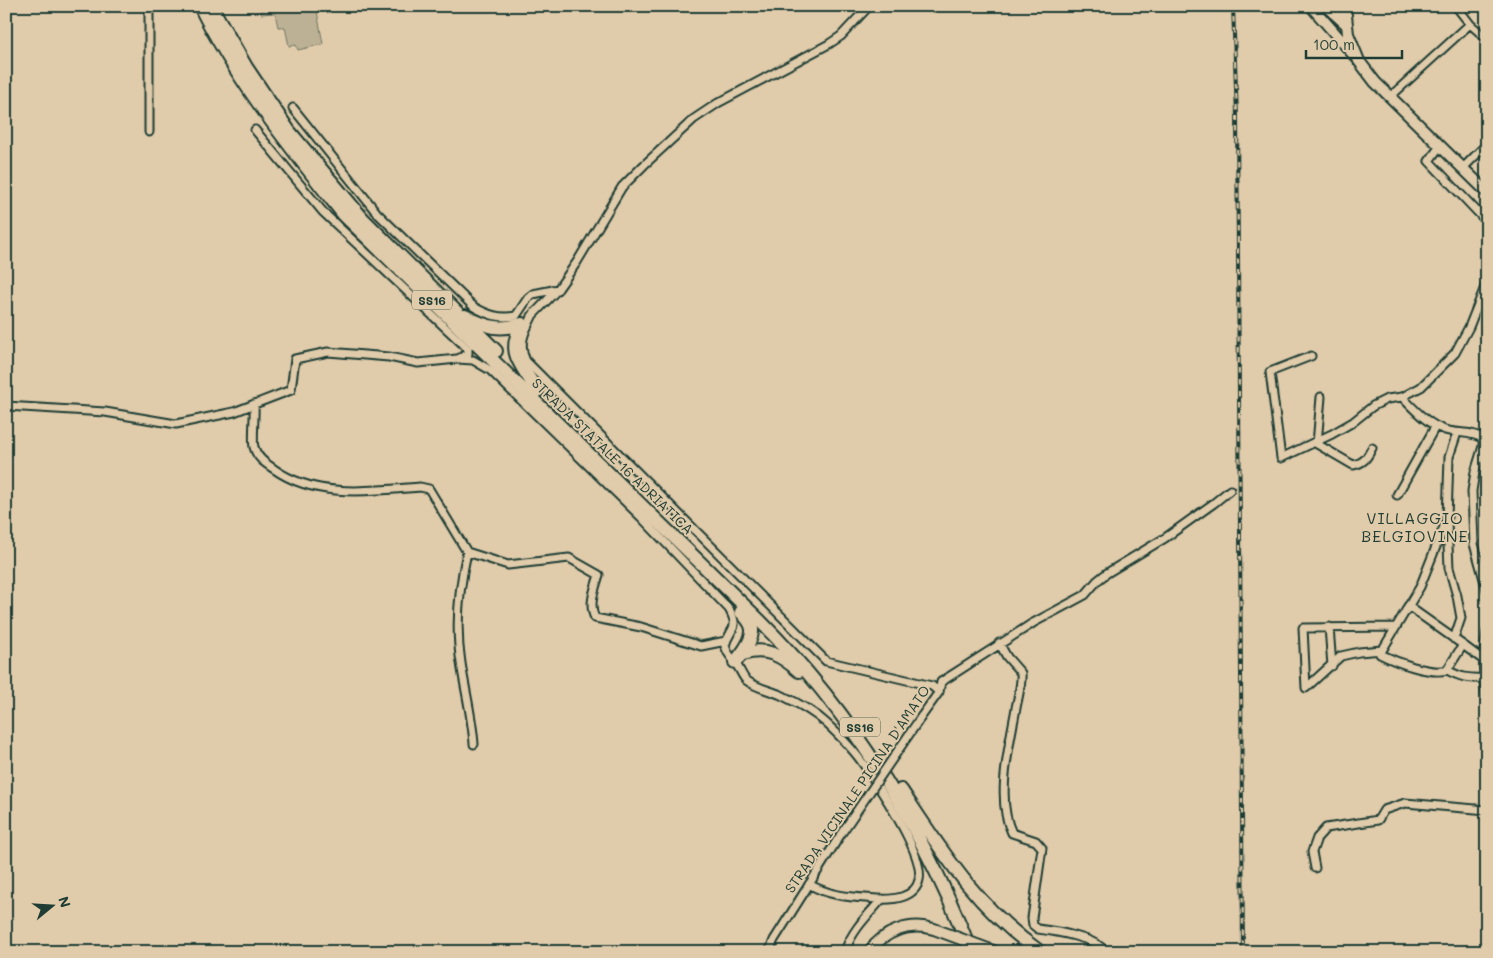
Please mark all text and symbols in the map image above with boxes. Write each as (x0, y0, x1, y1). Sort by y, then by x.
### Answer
scale bar (1306, 28, 1402, 60)
text: 100 m (1313, 34, 1355, 54)
road number: SS16 (412, 290, 452, 310)
street label: STRADA STATALE 16 ADRIATICA (528, 374, 698, 538)
district label: VILLAGGIO BELGIOVINE (1361, 507, 1469, 546)
street label: STRADA VICINALE PICINA D'AMATO (780, 681, 934, 897)
road number: SS16 (840, 718, 880, 736)
north arrow (28, 880, 78, 930)
text: N (54, 894, 76, 910)

